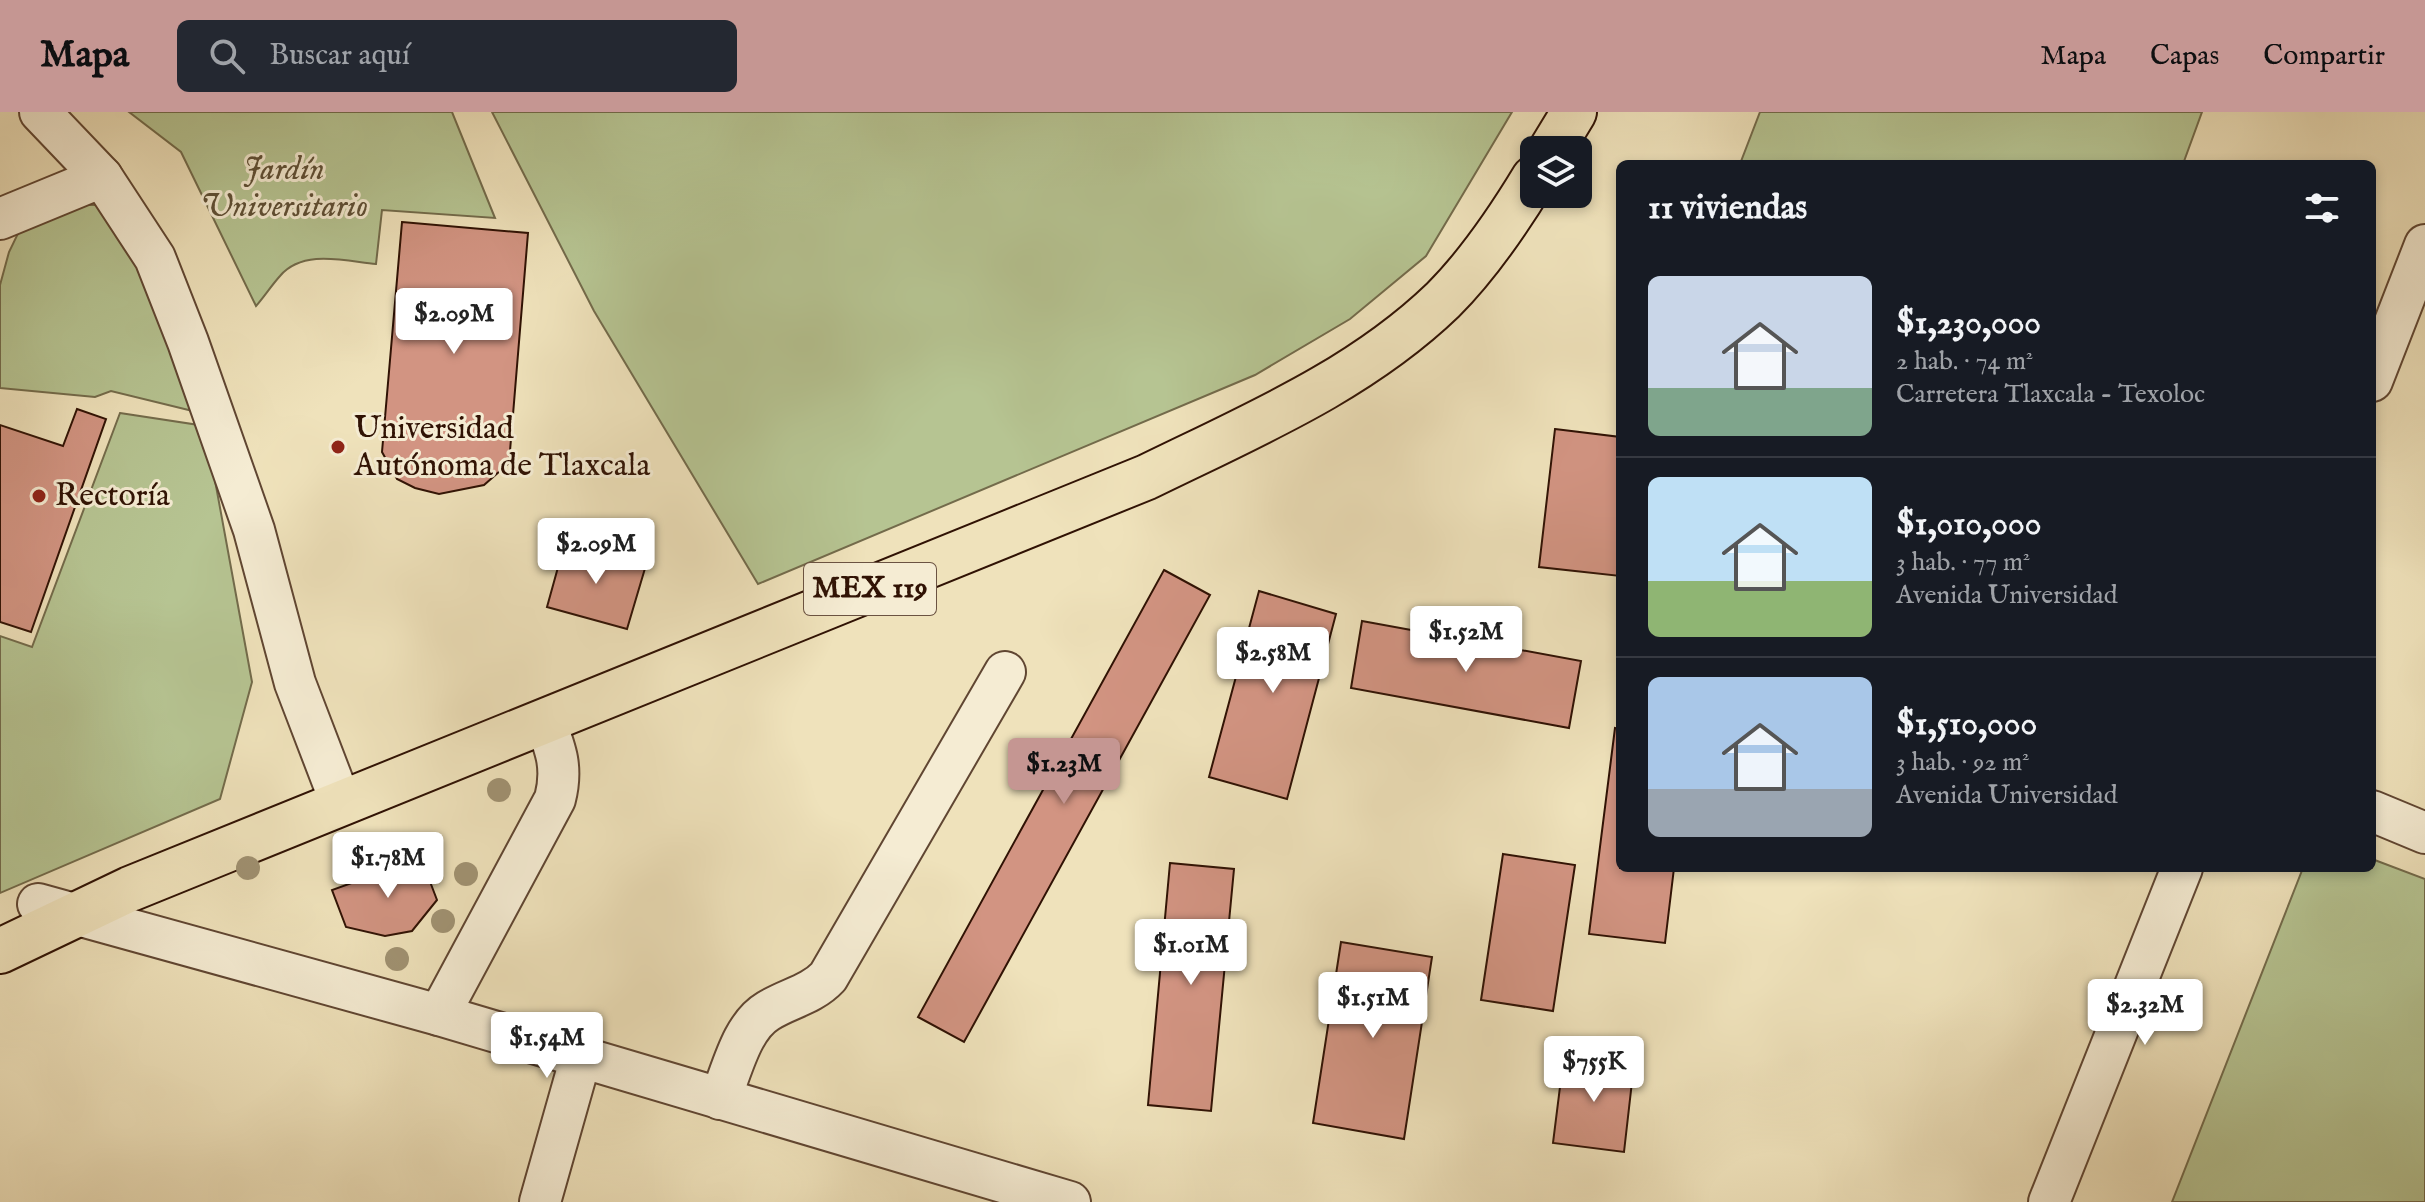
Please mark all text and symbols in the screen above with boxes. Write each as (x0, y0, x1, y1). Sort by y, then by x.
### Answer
search box (177, 20, 737, 92)
text: Mapa (40, 32, 129, 80)
icon: search (205, 34, 249, 78)
text: Buscar aquí (269, 37, 410, 75)
text: Mapa (2040, 39, 2106, 74)
text: Capas (2150, 39, 2219, 74)
text: Compartir (2263, 39, 2385, 74)
map controls (1520, 136, 1592, 208)
button: layers (1520, 136, 1592, 208)
park label: Jardín Universitario (200, 150, 368, 228)
icon: filters (2300, 186, 2344, 230)
text: 11 viviendas (1648, 187, 1807, 230)
pin: $2.09M (389, 288, 519, 356)
text: $2.09M (414, 297, 494, 330)
text: $1,230,000 (1896, 302, 2041, 345)
icon: home (1712, 308, 1808, 404)
text: 2 hab. · 74 m² (1896, 345, 2033, 378)
text: Carretera Tlaxcala - Texoloc (1896, 378, 2205, 411)
place label: Universidad Autónoma de Tlaxcala (353, 409, 650, 487)
marker: Universidad Autónoma de Tlaxcala (329, 438, 347, 456)
place label: Rectoría (55, 476, 170, 517)
marker: Rectoría (30, 487, 48, 505)
text: $1,010,000 (1896, 503, 2041, 546)
icon: home (1712, 509, 1808, 605)
pin: $2.09M (531, 518, 661, 586)
text: $2.09M (556, 527, 636, 560)
text: 3 hab. · 77 m² (1896, 546, 2030, 579)
road number: MEX 119 (804, 563, 936, 615)
text: Avenida Universidad (1896, 579, 2118, 612)
pin: $1.52M (1401, 606, 1531, 674)
text: $1.52M (1428, 615, 1504, 648)
pin: $2.58M (1208, 627, 1338, 695)
text: $2.58M (1235, 636, 1311, 669)
text: $1,510,000 (1896, 703, 2037, 746)
icon: home (1712, 709, 1808, 805)
pin: $1.23M (999, 738, 1129, 806)
text: 3 hab. · 92 m² (1896, 746, 2030, 779)
text: $1.23M (1026, 747, 1102, 780)
text: Avenida Universidad (1896, 779, 2118, 812)
pin: $1.78M (323, 832, 453, 900)
text: $1.78M (350, 841, 426, 874)
pin: $1.01M (1126, 919, 1256, 987)
text: $1.01M (1153, 928, 1229, 961)
pin: $1.51M (1308, 972, 1438, 1040)
pin: $2.32M (2080, 979, 2210, 1047)
text: $1.51M (1336, 981, 1410, 1014)
text: $2.32M (2106, 988, 2184, 1021)
pin: $1.54M (482, 1012, 612, 1080)
text: $1.54M (509, 1021, 585, 1054)
pin: $755K (1538, 1036, 1650, 1104)
text: $755K (1562, 1045, 1626, 1078)

